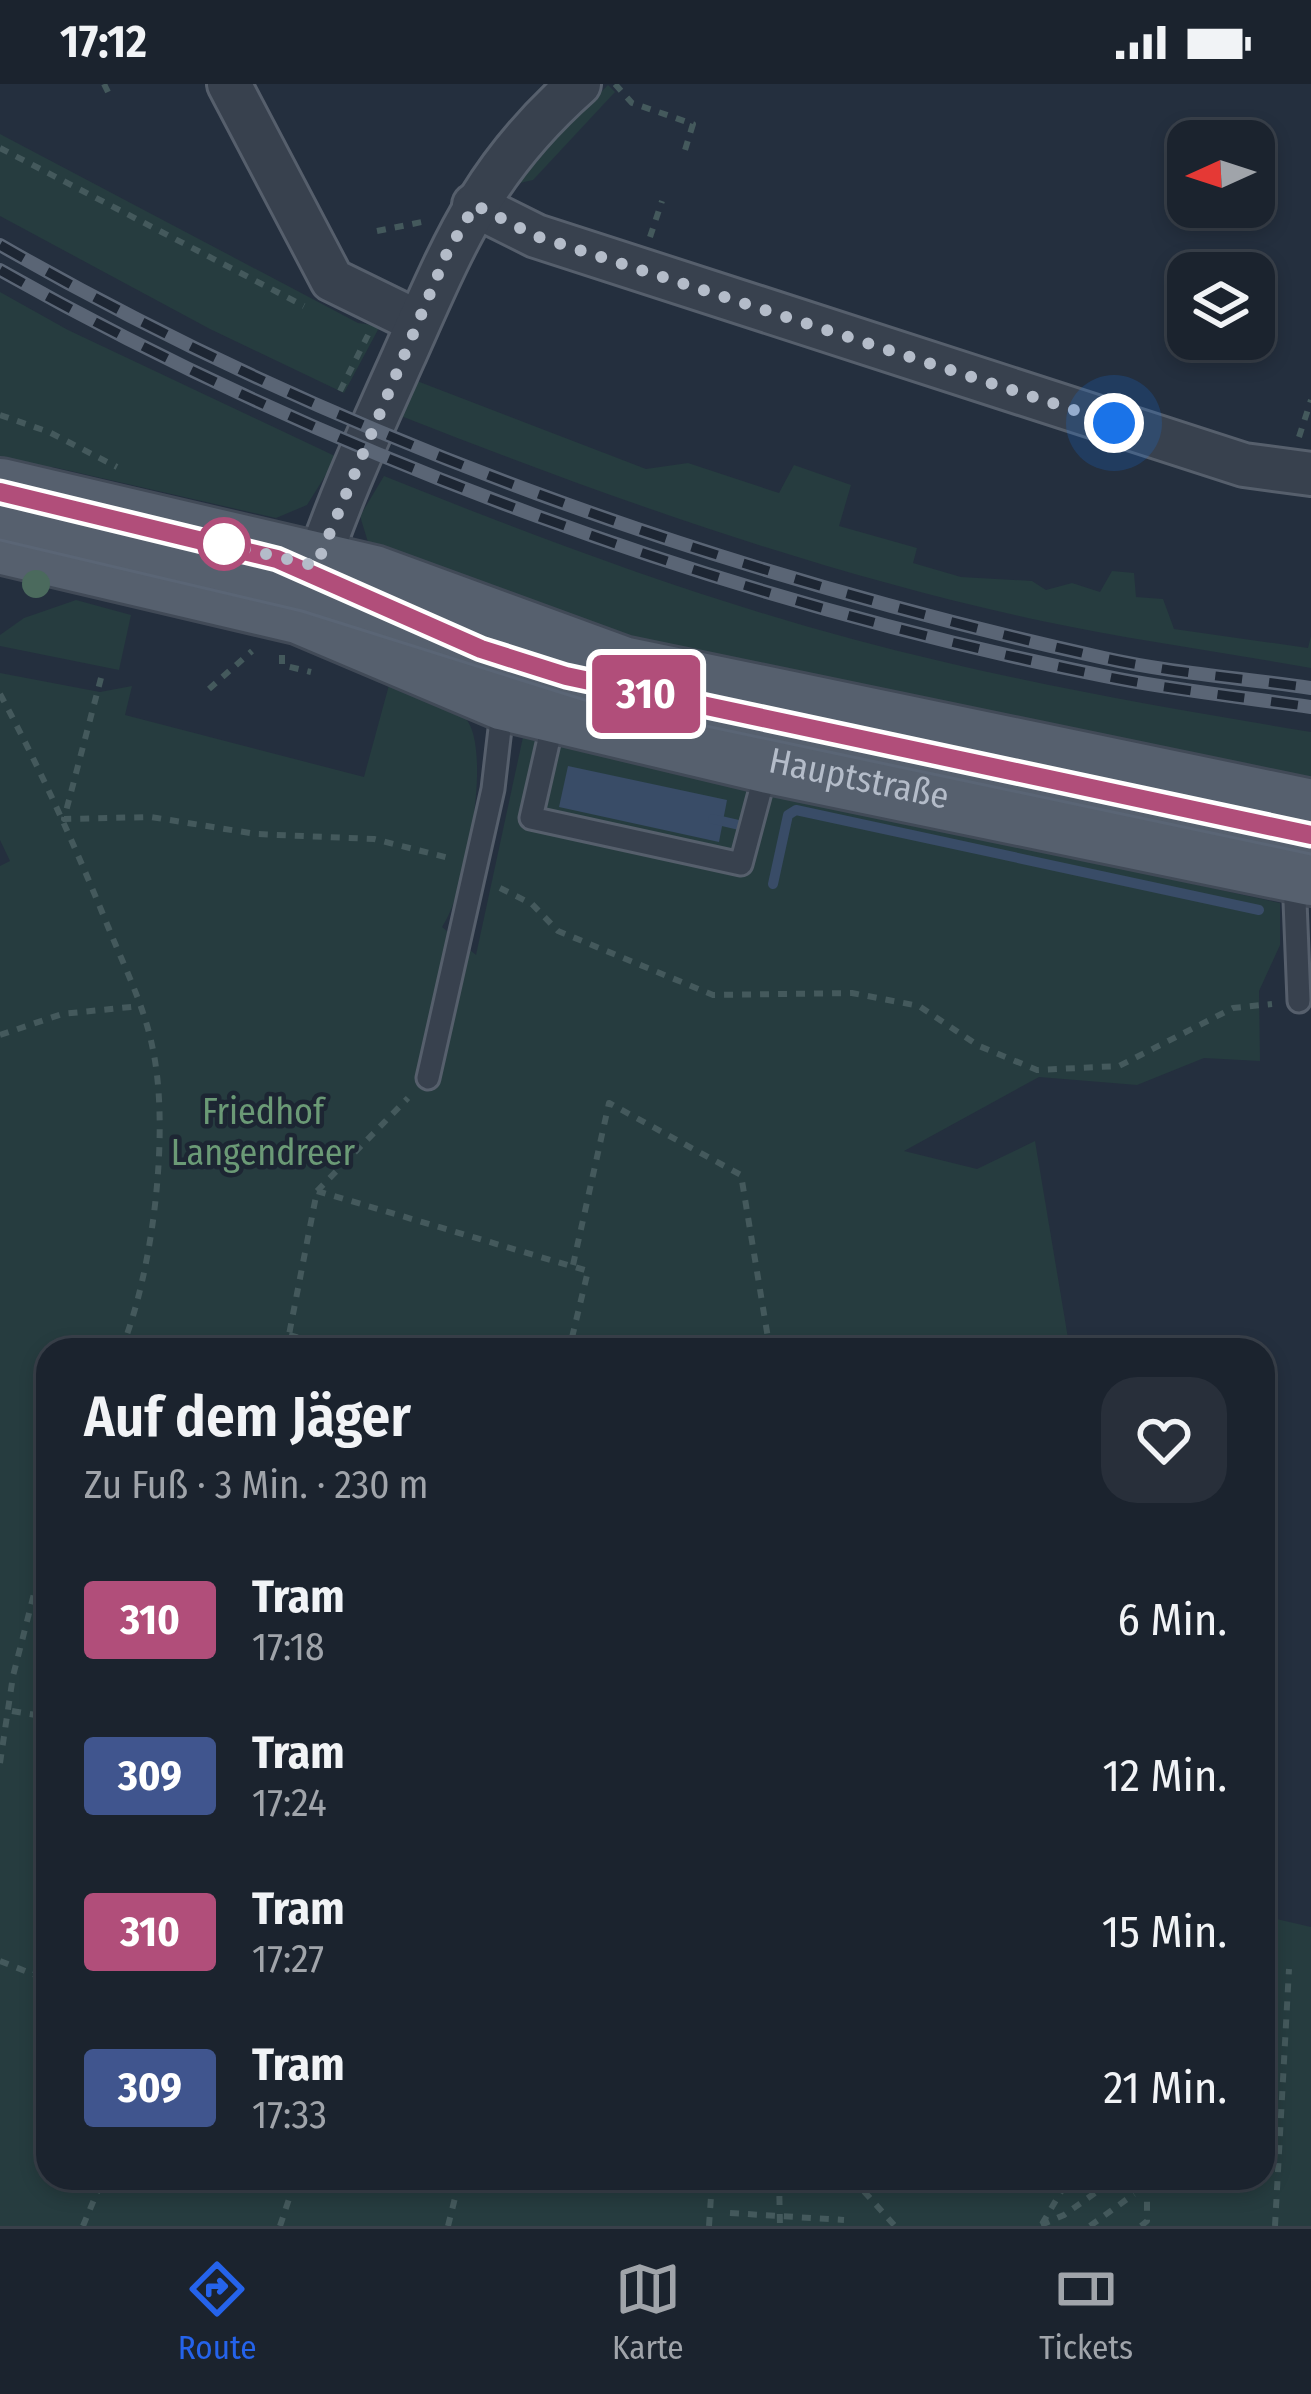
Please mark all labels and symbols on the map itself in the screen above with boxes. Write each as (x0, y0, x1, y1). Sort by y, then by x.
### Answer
north arrow (1167, 120, 1275, 228)
your location (1084, 393, 1144, 453)
unlabelled marker (199, 519, 249, 569)
line badge: 310 (577, 655, 715, 733)
street label: Hauptstraße (765, 739, 953, 819)
park label: Friedhof Langendreer (171, 1090, 356, 1175)

